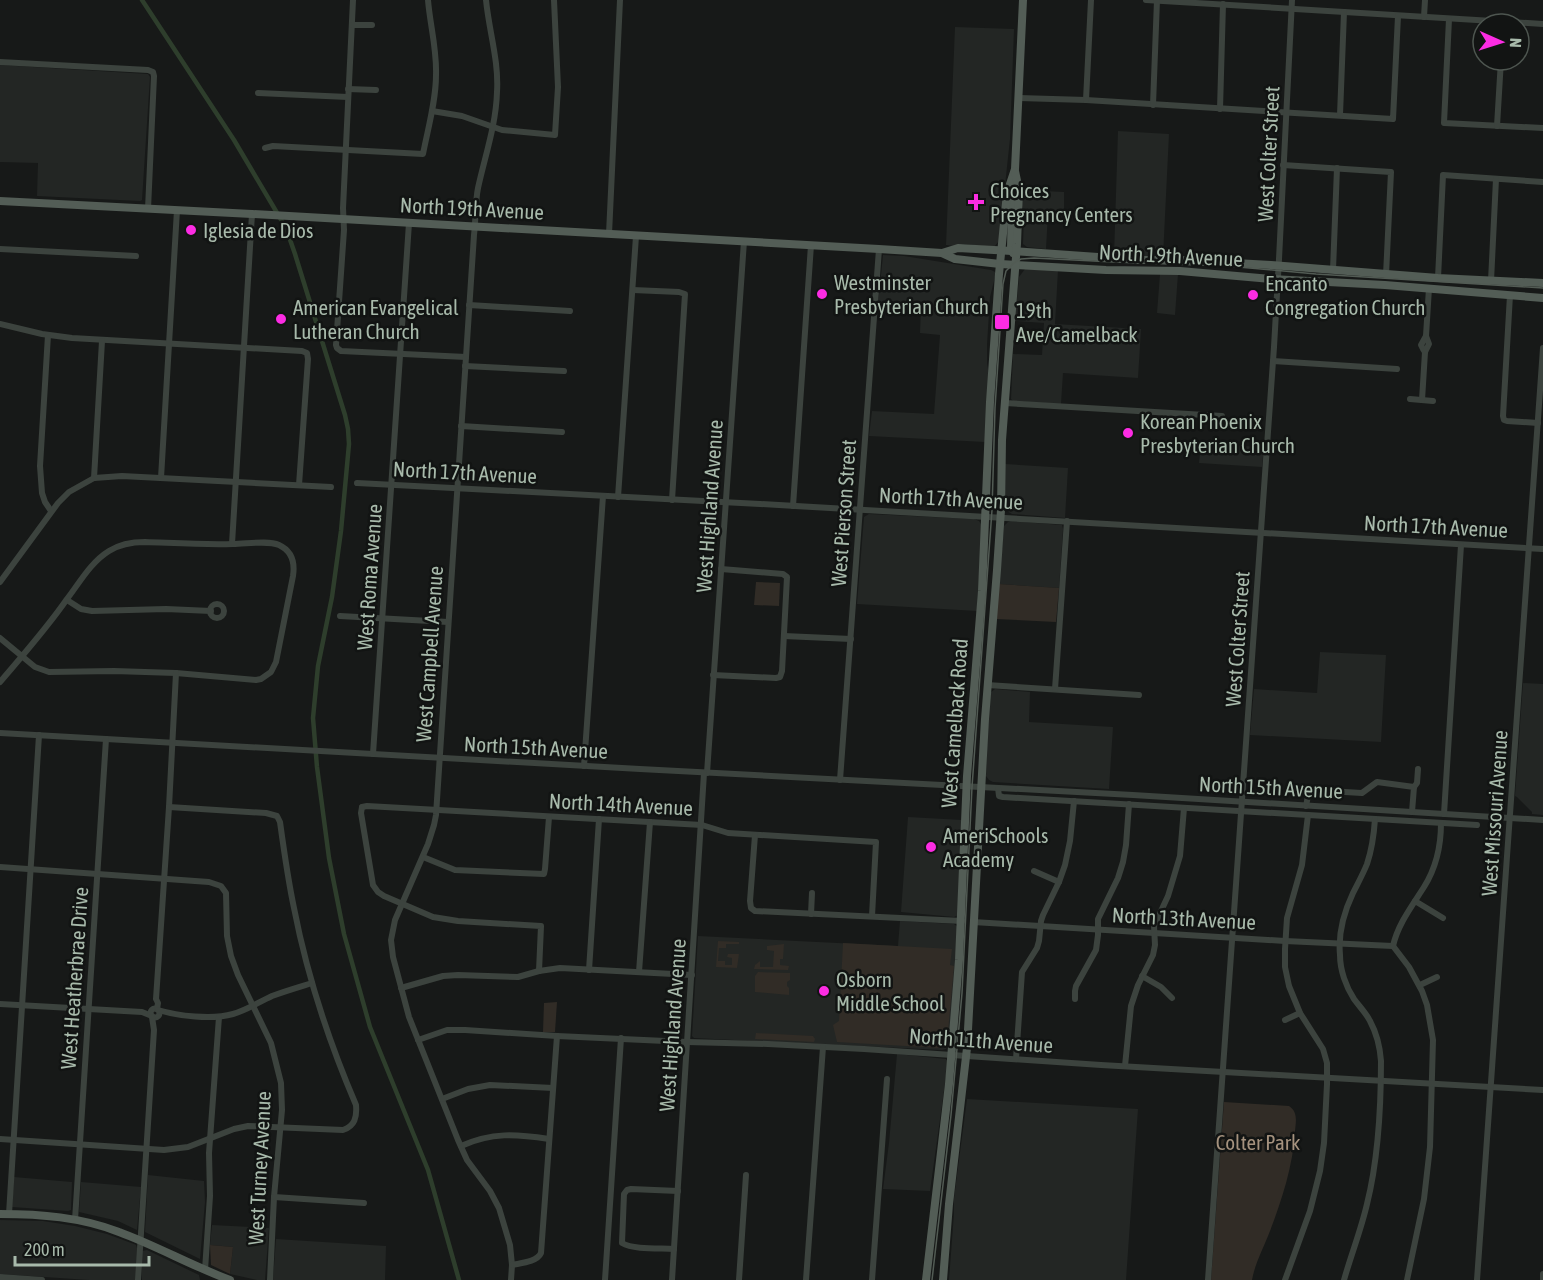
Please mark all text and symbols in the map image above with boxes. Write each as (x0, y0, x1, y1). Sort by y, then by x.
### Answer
north arrow (1471, 12, 1531, 72)
text: N (1507, 38, 1525, 48)
street label: West Colter Street (1252, 86, 1284, 222)
place label: Choices Pregnancy Centers (990, 178, 1133, 226)
street label: North 19th Avenue (399, 192, 545, 224)
marker: Choices Pregnancy Centers (967, 193, 985, 211)
place label: Iglesia de Dios (203, 218, 313, 242)
marker: Iglesia de Dios (184, 223, 198, 237)
street label: North 19th Avenue (1098, 239, 1244, 271)
place label: Westminster Presbyterian Church (834, 270, 989, 318)
place label: Encanto Congregation Church (1265, 271, 1425, 319)
marker: Westminster Presbyterian Church (815, 287, 829, 301)
marker: Encanto Congregation Church (1246, 288, 1260, 302)
place label: American Evangelical Lutheran Church (293, 295, 459, 343)
place label: 19th Ave/Camelback (1016, 298, 1138, 346)
marker: American Evangelical Lutheran Church (274, 312, 288, 326)
marker: 19th Ave/Camelback (993, 313, 1011, 331)
place label: Korean Phoenix Presbyterian Church (1140, 409, 1295, 457)
street label: West Highland Avenue (691, 419, 727, 593)
marker: Korean Phoenix Presbyterian Church (1121, 426, 1135, 440)
street label: West Pierson Street (826, 439, 860, 587)
street label: North 17th Avenue (392, 456, 538, 488)
street label: North 17th Avenue (878, 482, 1024, 514)
street label: West Roma Avenue (352, 503, 386, 651)
street label: North 17th Avenue (1363, 510, 1509, 542)
street label: West Campbell Avenue (411, 565, 447, 743)
street label: West Colter Street (1220, 570, 1254, 708)
street label: West Camelback Road (936, 638, 972, 808)
street label: West Missouri Avenue (1476, 729, 1512, 897)
street label: North 15th Avenue (463, 731, 609, 763)
street label: North 15th Avenue (1198, 771, 1344, 803)
street label: North 14th Avenue (548, 788, 694, 820)
place label: AmeriSchools Academy (943, 823, 1048, 871)
marker: AmeriSchools Academy (924, 840, 938, 854)
street label: West Heatherbrae Drive (56, 886, 92, 1070)
street label: North 13th Avenue (1111, 902, 1257, 934)
street label: West Highland Avenue (654, 938, 690, 1112)
place label: Osborn Middle School (836, 967, 945, 1015)
marker: Osborn Middle School (817, 984, 831, 998)
street label: North 11th Avenue (908, 1023, 1054, 1057)
street label: West Turney Avenue (243, 1090, 275, 1246)
park label: Colter Park (1216, 1130, 1300, 1154)
scale bar (15, 1229, 148, 1267)
text: 200 m (24, 1239, 65, 1260)

